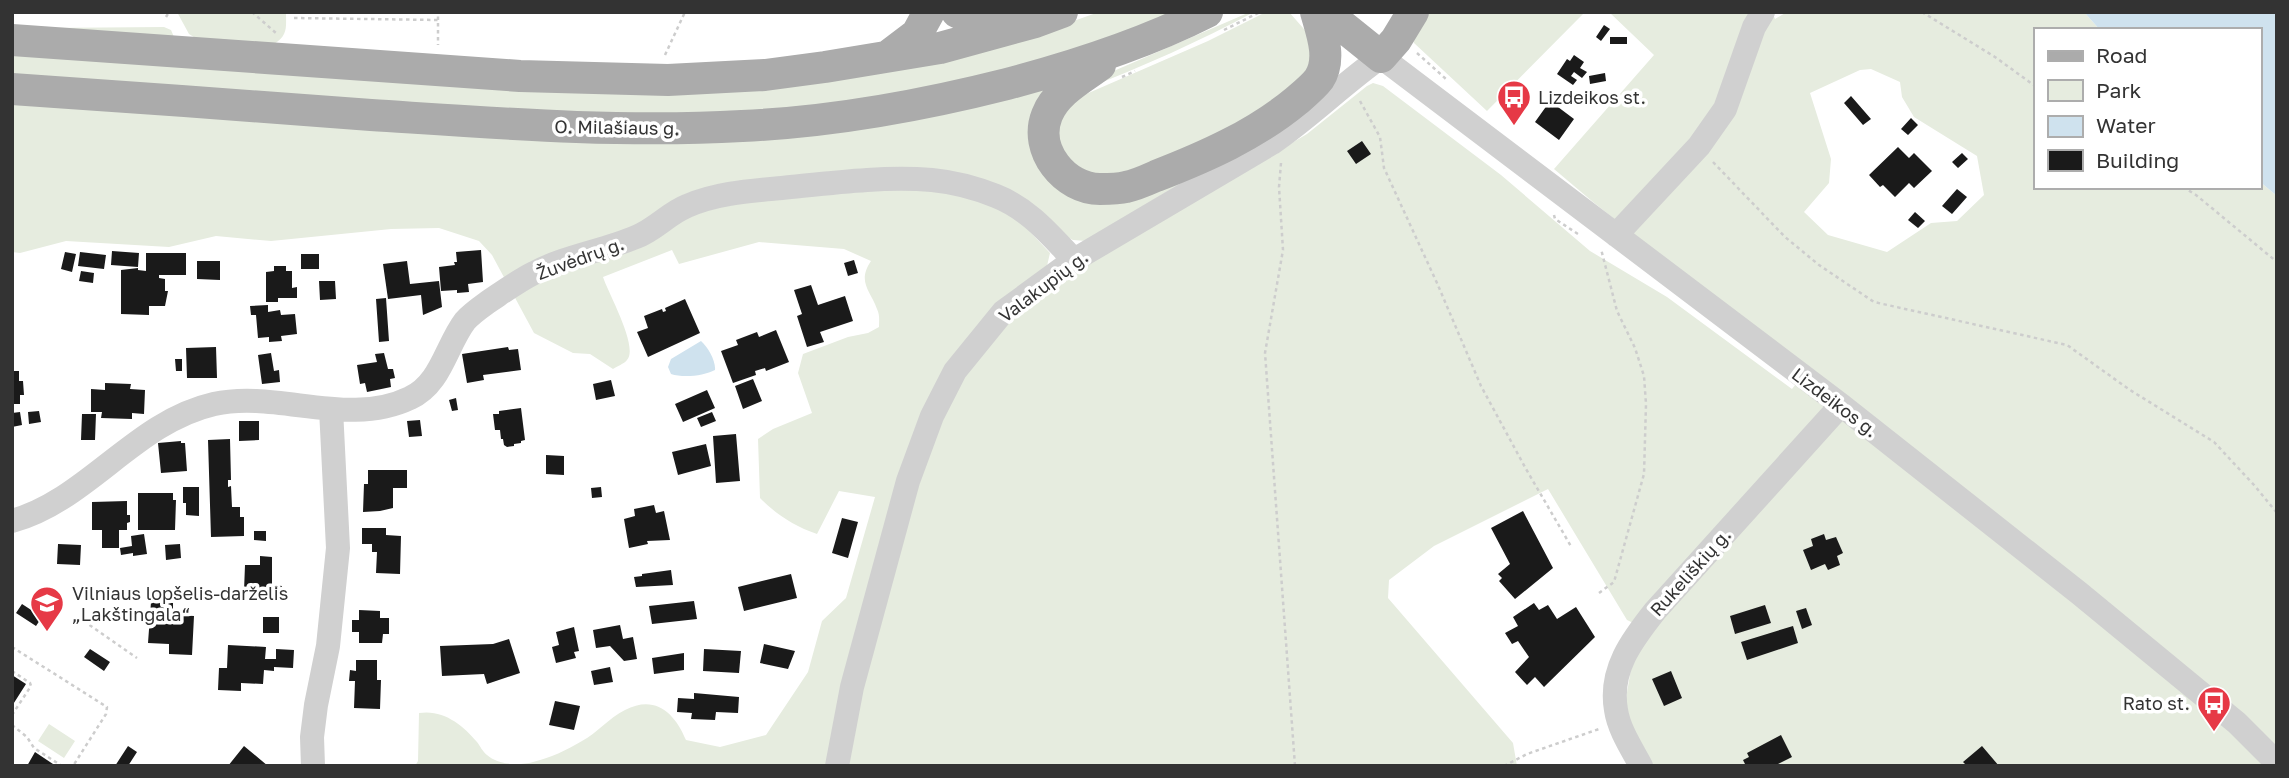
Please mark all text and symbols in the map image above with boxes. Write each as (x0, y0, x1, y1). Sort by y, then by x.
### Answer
legend (2034, 28, 2261, 189)
text: Road (2096, 42, 2147, 68)
text: Park (2096, 77, 2142, 103)
bus stop icon: Lizdeikos st. (1495, 78, 1533, 127)
place label: Lizdeikos st. (1538, 86, 1646, 108)
text: Water (2096, 112, 2156, 138)
street label: O. Milašiaus g. (554, 115, 680, 139)
text: Building (2096, 147, 2179, 173)
street label: Žuvėdrų g. (533, 232, 627, 284)
street label: Valakupių g. (994, 245, 1092, 327)
street label: Lizdeikos g. (1788, 363, 1882, 441)
street label: Rukeliškių g. (1645, 524, 1735, 620)
place label: Vilniaus lopšelis-darželis „Lakštingala“ (72, 582, 288, 625)
school or university icon: Vilniaus lopšelis-darželis „Lakštingala“ (28, 584, 66, 633)
bus stop icon: Rato st. (2195, 684, 2233, 733)
place label: Rato st. (2123, 692, 2190, 714)

